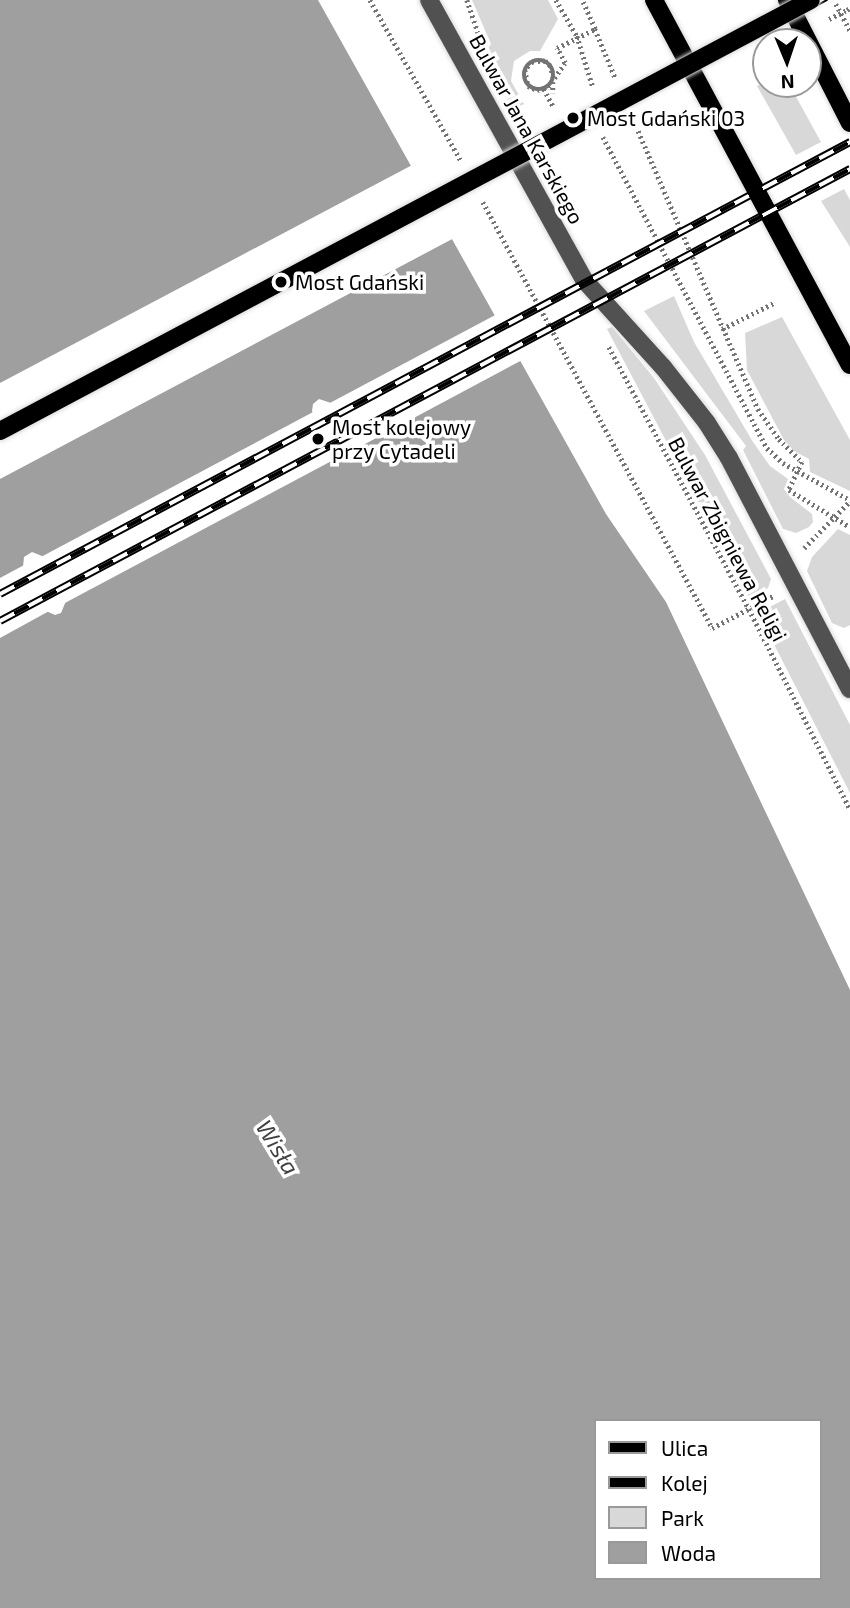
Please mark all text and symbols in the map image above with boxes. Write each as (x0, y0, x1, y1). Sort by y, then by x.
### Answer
north arrow (752, 28, 822, 98)
street label: Bulwar Jana Karskiego (464, 29, 590, 229)
text: N (780, 71, 795, 94)
place label: Most Gdański 03 (587, 105, 745, 131)
marker: Most Gdański 03 (565, 110, 581, 126)
place label: Most Gdański (295, 269, 424, 295)
marker: Most Gdański (273, 274, 289, 290)
place label: Most kolejowy przy Cytadeli (332, 414, 471, 464)
marker: Most kolejowy przy Cytadeli (310, 431, 326, 447)
street label: Bulwar Zbigniewa Religi (663, 432, 793, 646)
water label: Wisła (251, 1115, 305, 1179)
legend (594, 1419, 822, 1580)
text: Ulica (661, 1435, 708, 1460)
text: Kolej (661, 1470, 708, 1495)
text: Park (661, 1505, 704, 1530)
text: Woda (661, 1540, 716, 1565)

